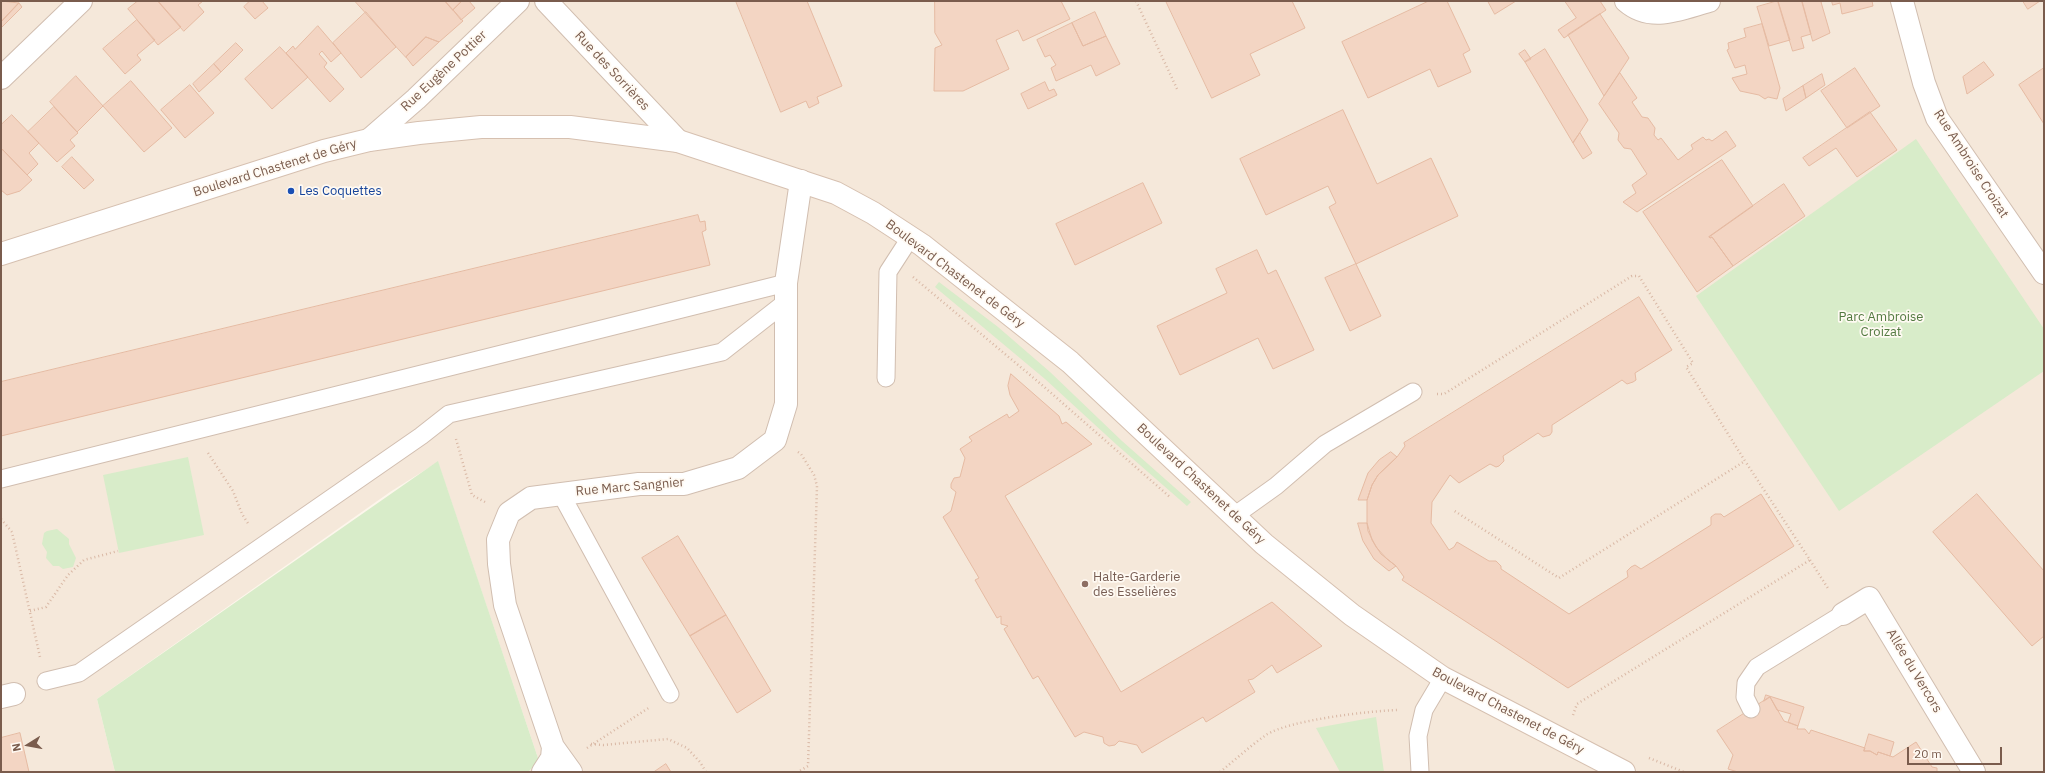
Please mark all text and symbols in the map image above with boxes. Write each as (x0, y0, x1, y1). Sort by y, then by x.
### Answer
street label: Rue Eugène Pottier (398, 27, 490, 115)
street label: Rue des Sorrières (571, 28, 653, 114)
street label: Rue Ambroise Croizat (1930, 107, 2012, 221)
street label: Boulevard Chastenet de Géry (191, 136, 359, 200)
place label: Les Coquettes (299, 183, 382, 199)
marker: Les Coquettes (286, 186, 296, 196)
street label: Boulevard Chastenet de Géry (882, 217, 1028, 331)
park label: Parc Ambroise Croizat (1839, 309, 1923, 340)
street label: Boulevard Chastenet de Géry (1134, 420, 1268, 548)
street label: Rue Marc Sangnier (575, 474, 685, 500)
place label: Halte-Garderie des Esselières (1093, 569, 1180, 600)
marker: Halte-Garderie des Esselières (1080, 579, 1090, 589)
street label: Allée du Vercors (1883, 626, 1945, 716)
street label: Boulevard Chastenet de Géry (1429, 664, 1587, 758)
north arrow (8, 725, 48, 765)
scale bar (1909, 739, 2004, 765)
text: N (9, 742, 24, 753)
text: 20 m (1914, 746, 1942, 761)

